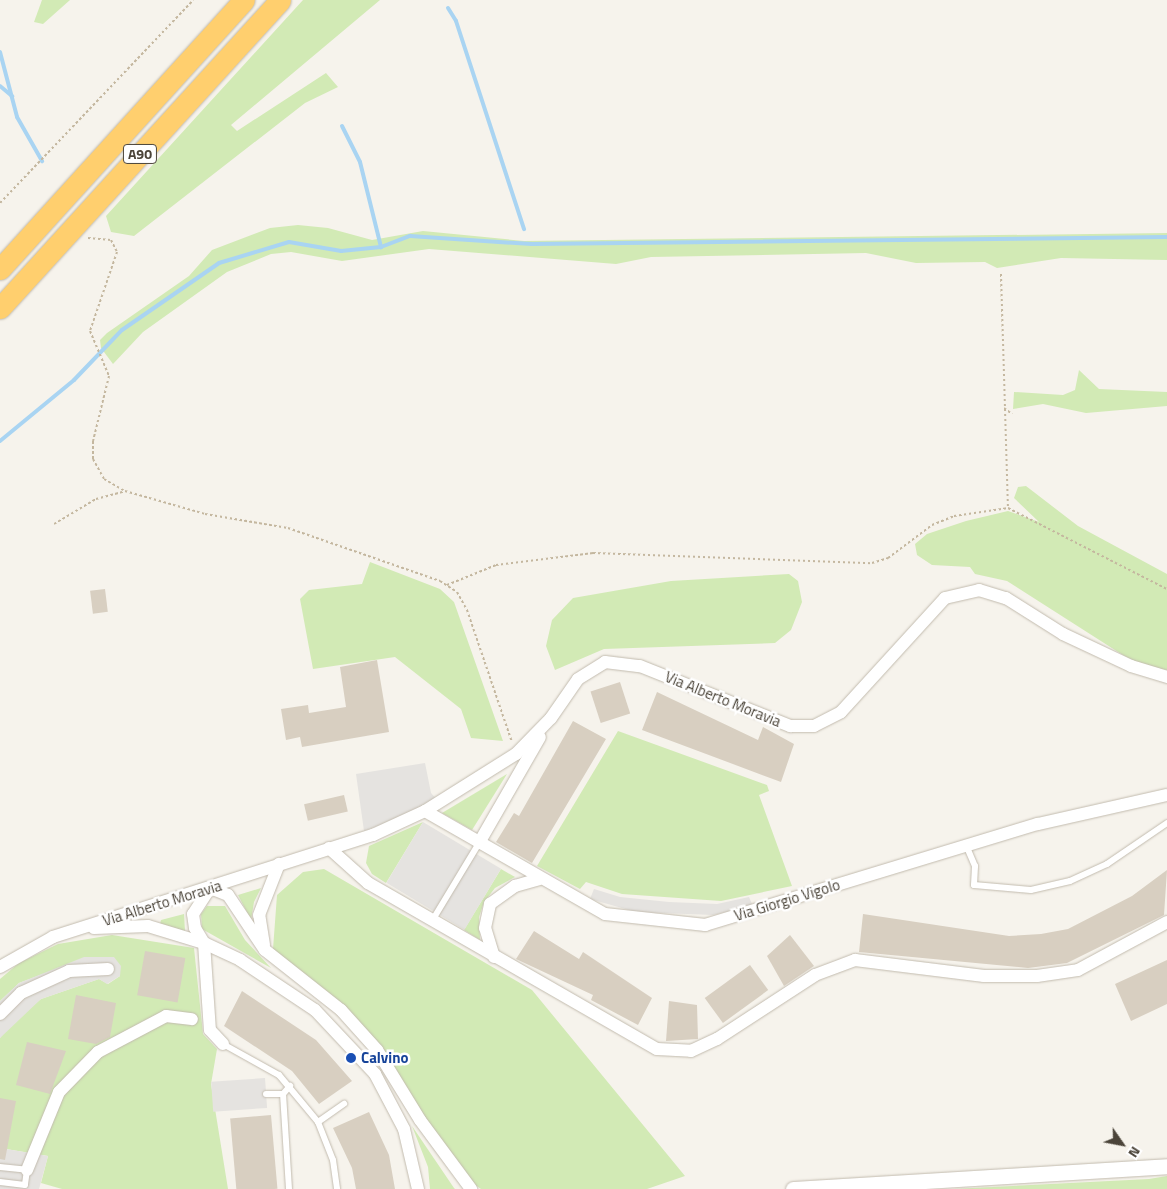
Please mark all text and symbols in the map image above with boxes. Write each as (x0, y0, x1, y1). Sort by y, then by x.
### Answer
road number: A90 (122, 142, 158, 166)
street label: Via Alberto Moravia (662, 668, 784, 730)
street label: Via Giorgio Vigolo (732, 875, 842, 925)
street label: Via Alberto Moravia (100, 876, 224, 930)
place label: Calvino (361, 1049, 408, 1067)
marker: Calvino (345, 1052, 357, 1064)
north arrow (1097, 1119, 1147, 1169)
text: N (1124, 1143, 1146, 1162)

